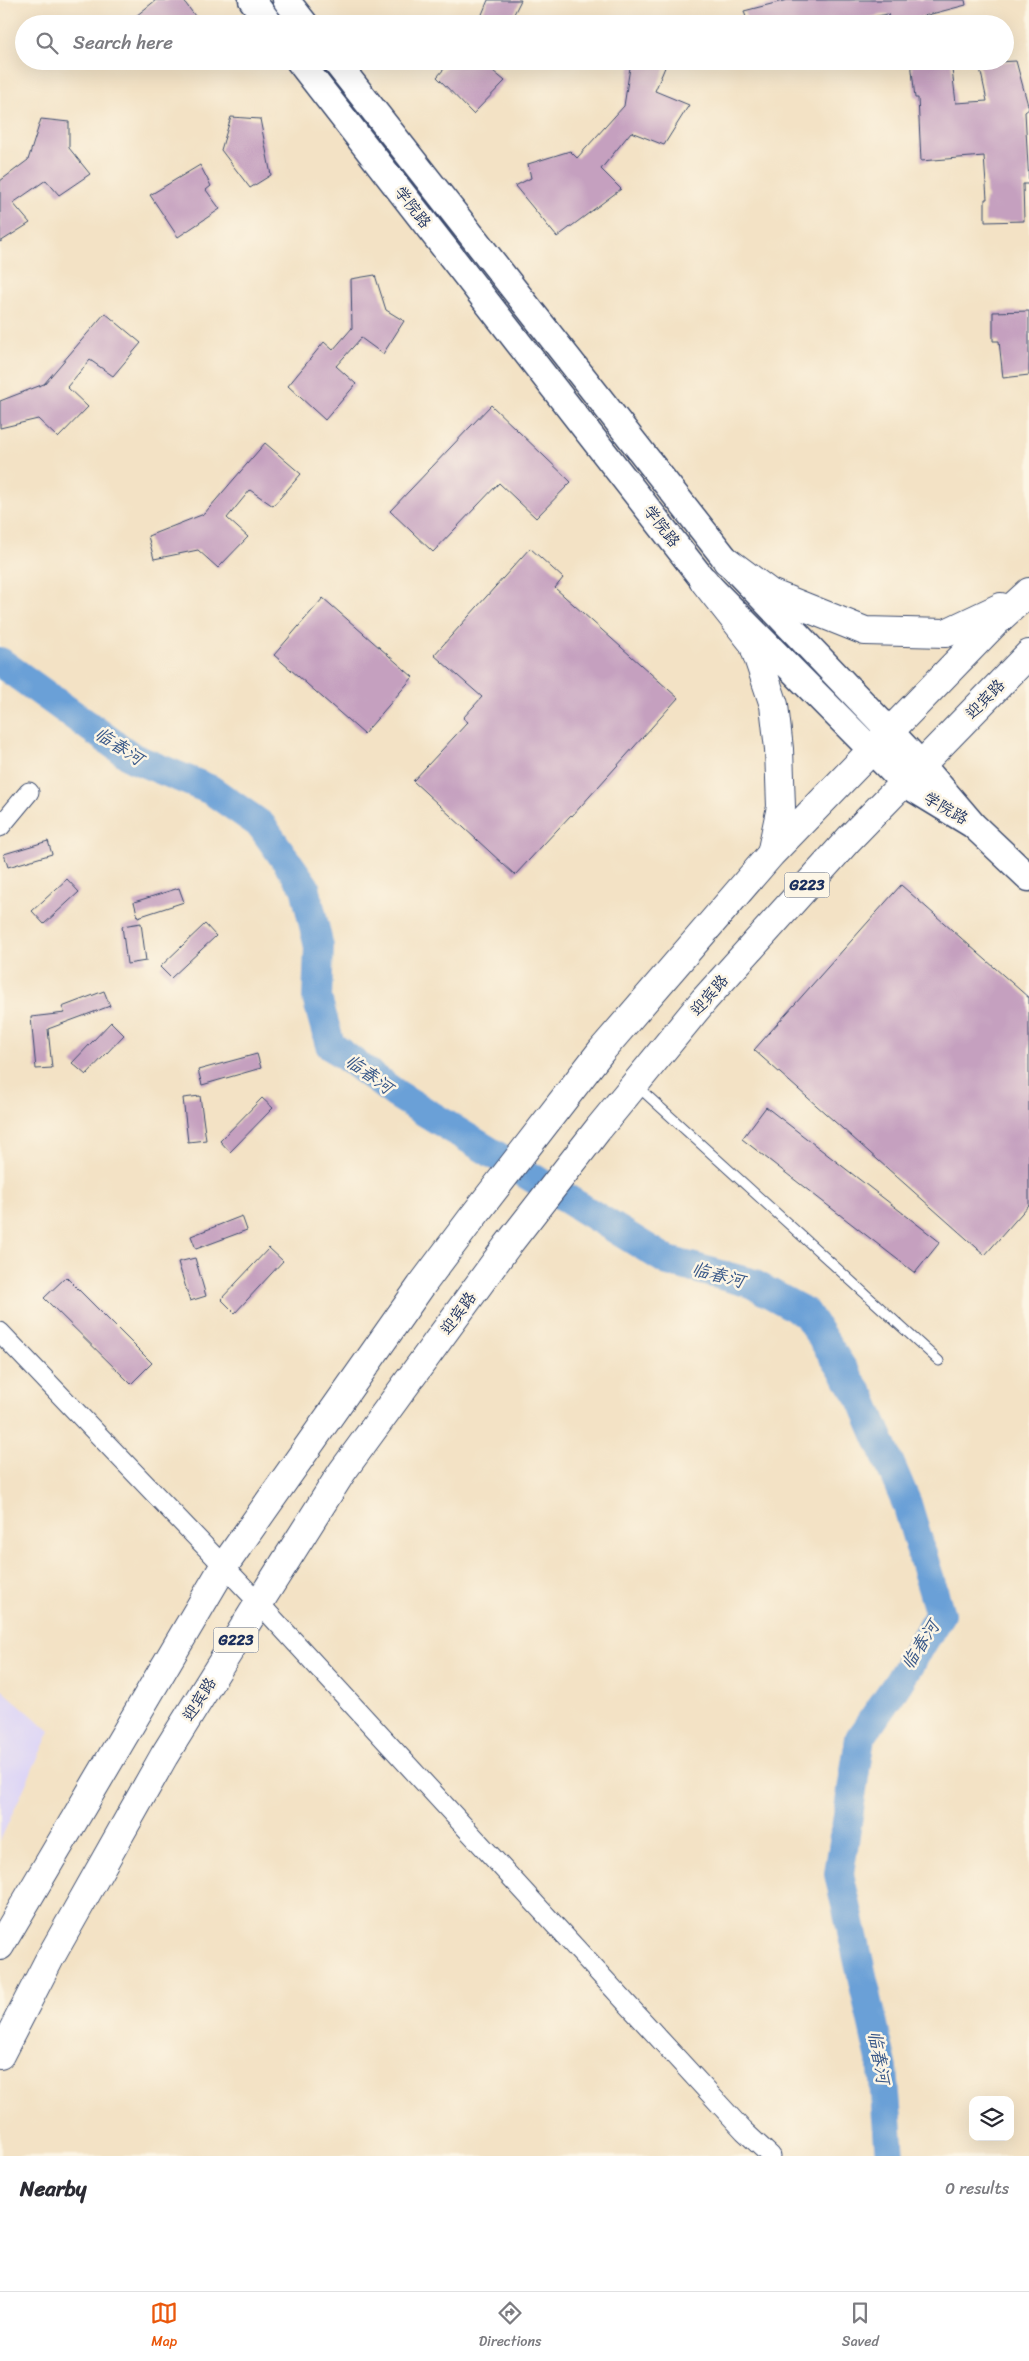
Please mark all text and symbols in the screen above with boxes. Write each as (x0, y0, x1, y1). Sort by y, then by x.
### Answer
search box (15, 15, 1014, 70)
text: Search here (73, 26, 173, 59)
icon: search (33, 29, 61, 57)
street label: 学院路 (387, 179, 439, 235)
street label: 学院路 (636, 498, 688, 554)
street label: 迎宾路 (958, 672, 1012, 726)
water label: 临春河 (88, 718, 153, 776)
street label: 学院路 (918, 783, 974, 833)
road number: G223 (784, 872, 830, 898)
street label: 迎宾路 (682, 967, 736, 1023)
water label: 临春河 (338, 1045, 403, 1105)
water label: 临春河 (688, 1253, 751, 1298)
street label: 迎宾路 (432, 1285, 484, 1341)
water label: 临春河 (892, 1611, 950, 1676)
road number: G223 (214, 1628, 258, 1652)
street label: 迎宾路 (174, 1671, 224, 1727)
water label: 临春河 (859, 2028, 900, 2089)
map controls (969, 2096, 1014, 2141)
button: layers (969, 2096, 1014, 2141)
text: Nearby (20, 2170, 86, 2208)
text: 0 results (945, 2174, 1009, 2203)
tab: Map (150, 2299, 178, 2354)
tab: Directions (479, 2299, 541, 2354)
tab: Saved (842, 2299, 879, 2354)

